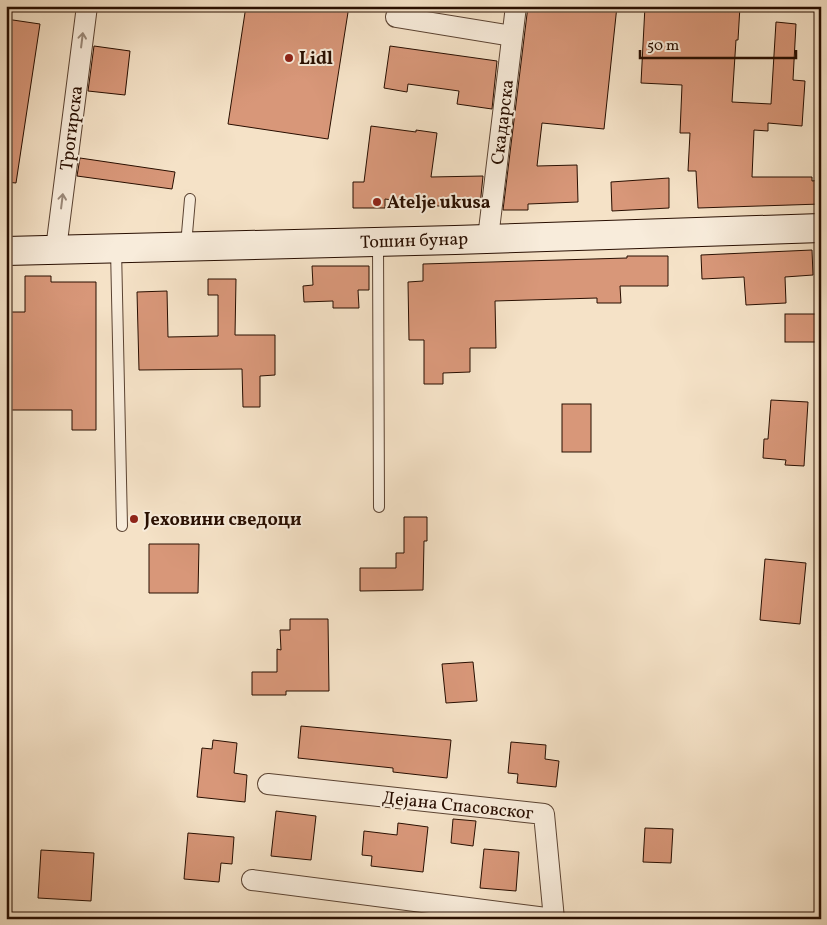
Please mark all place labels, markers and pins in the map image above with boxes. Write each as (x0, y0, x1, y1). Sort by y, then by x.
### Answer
place label: Lidl (299, 47, 333, 72)
marker: Lidl (283, 52, 295, 64)
place label: Atelje ukusa (387, 191, 491, 216)
marker: Atelje ukusa (371, 196, 383, 208)
place label: Јеховини сведоци (143, 508, 302, 533)
marker: Јеховини сведоци (128, 513, 140, 525)

